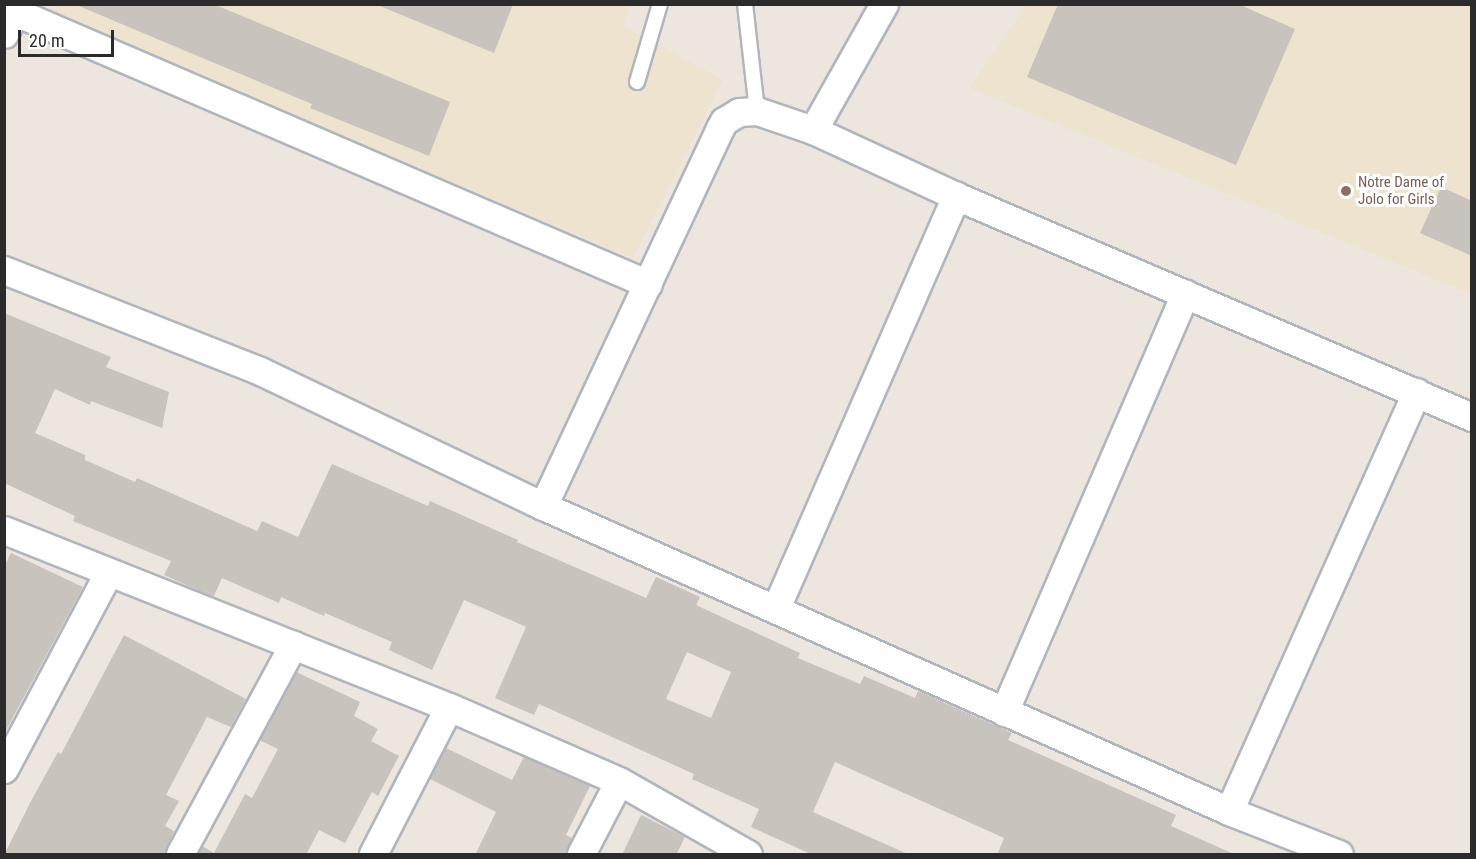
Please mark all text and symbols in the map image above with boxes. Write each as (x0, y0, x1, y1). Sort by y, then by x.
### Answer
scale bar (21, 18, 117, 56)
text: 20 m (29, 30, 64, 51)
place label: Notre Dame of Jolo for Girls (1358, 173, 1444, 208)
marker: Notre Dame of Jolo for Girls (1339, 184, 1353, 198)

